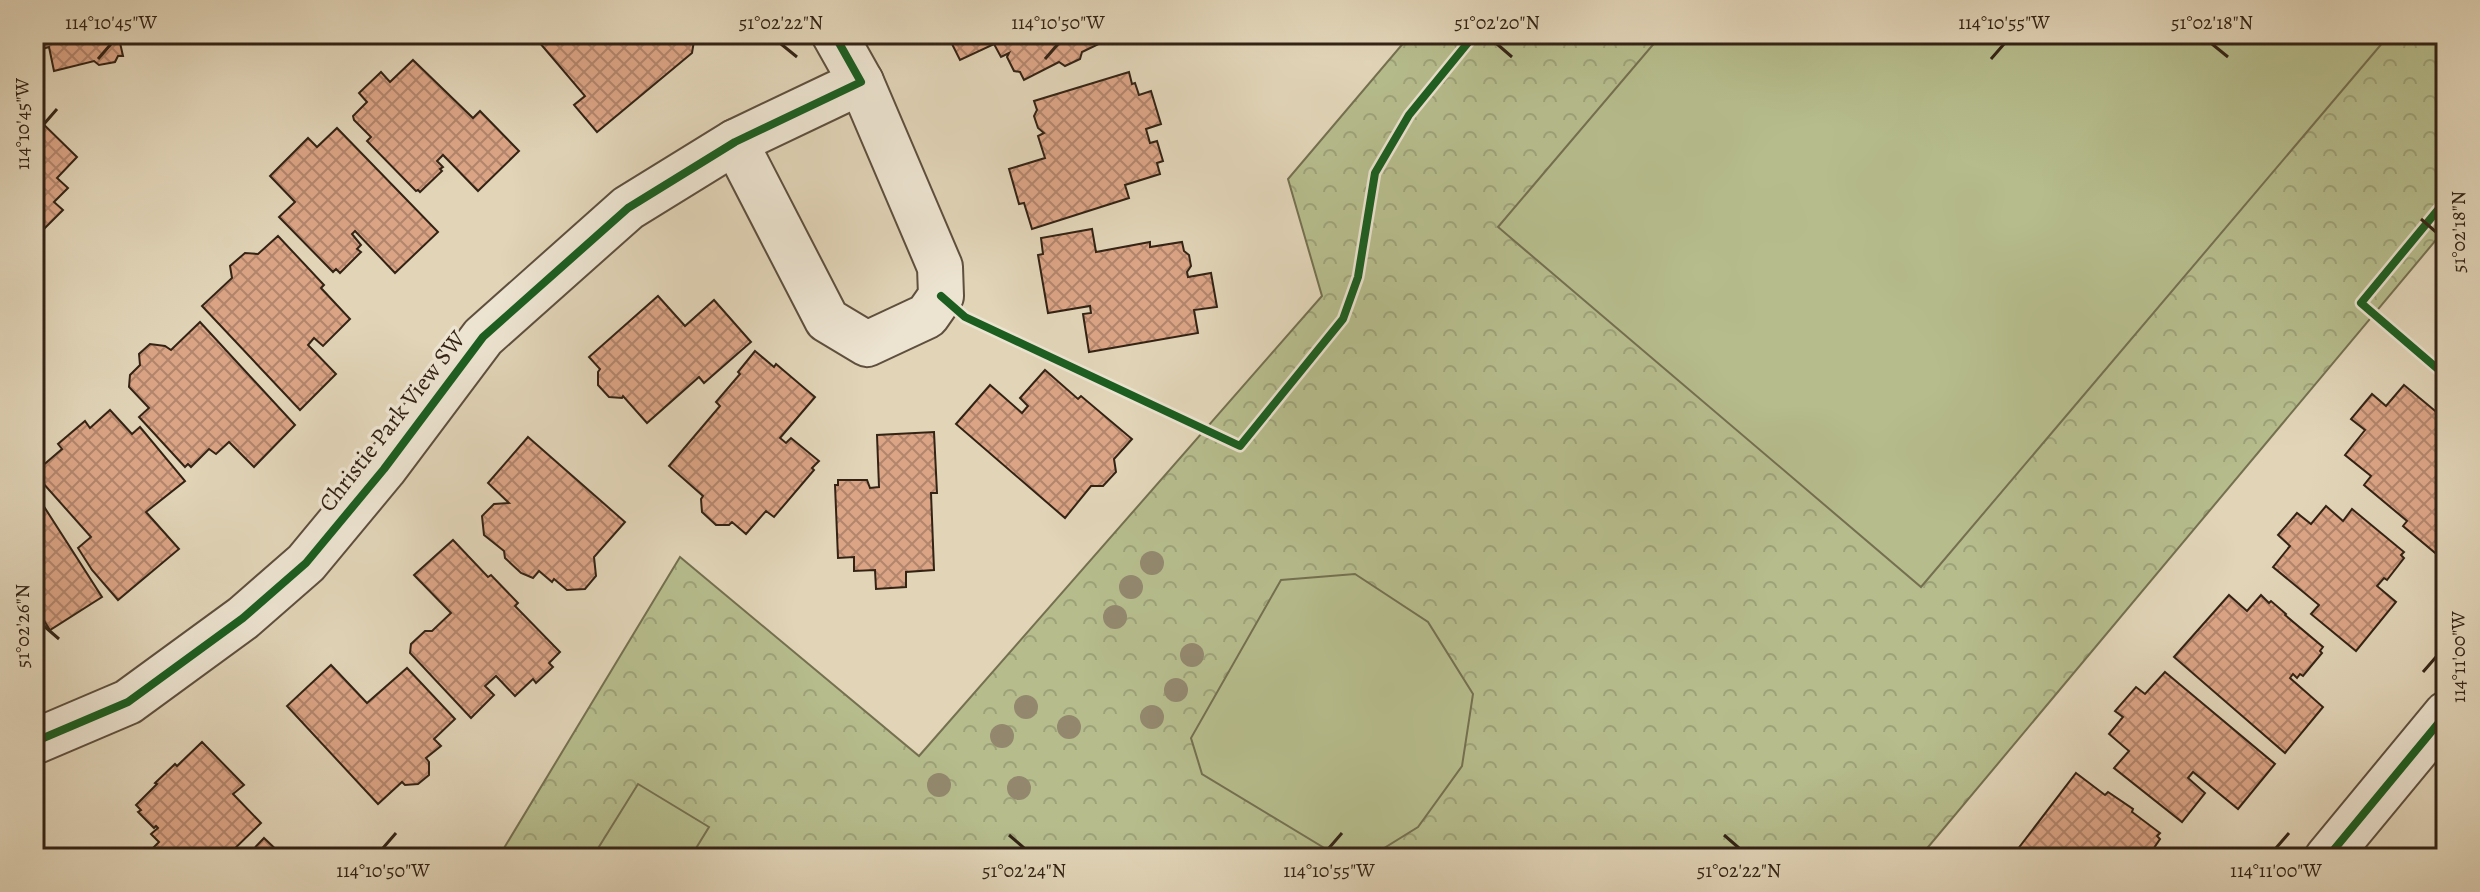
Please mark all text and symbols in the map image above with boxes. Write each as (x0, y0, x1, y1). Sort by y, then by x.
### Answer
text: 114°10'45"W (65, 9, 157, 36)
text: 51°02'22"N (739, 9, 823, 36)
text: 114°10'50"W (1011, 9, 1105, 36)
text: 51°02'20"N (1454, 9, 1540, 36)
text: 114°10'55"W (1958, 9, 2050, 36)
text: 51°02'18"N (2171, 9, 2253, 36)
text: 114°10'45"W (9, 78, 36, 170)
text: 51°02'18"N (2445, 191, 2472, 273)
street label: Christie Park View SW (311, 323, 473, 518)
text: 51°02'26"N (9, 584, 36, 668)
text: 114°11'00"W (2445, 611, 2472, 703)
text: 114°10'50"W (336, 857, 430, 884)
text: 51°02'24"N (982, 857, 1066, 884)
text: 114°10'55"W (1283, 857, 1375, 884)
text: 51°02'22"N (1697, 857, 1781, 884)
text: 114°11'00"W (2230, 857, 2322, 884)

